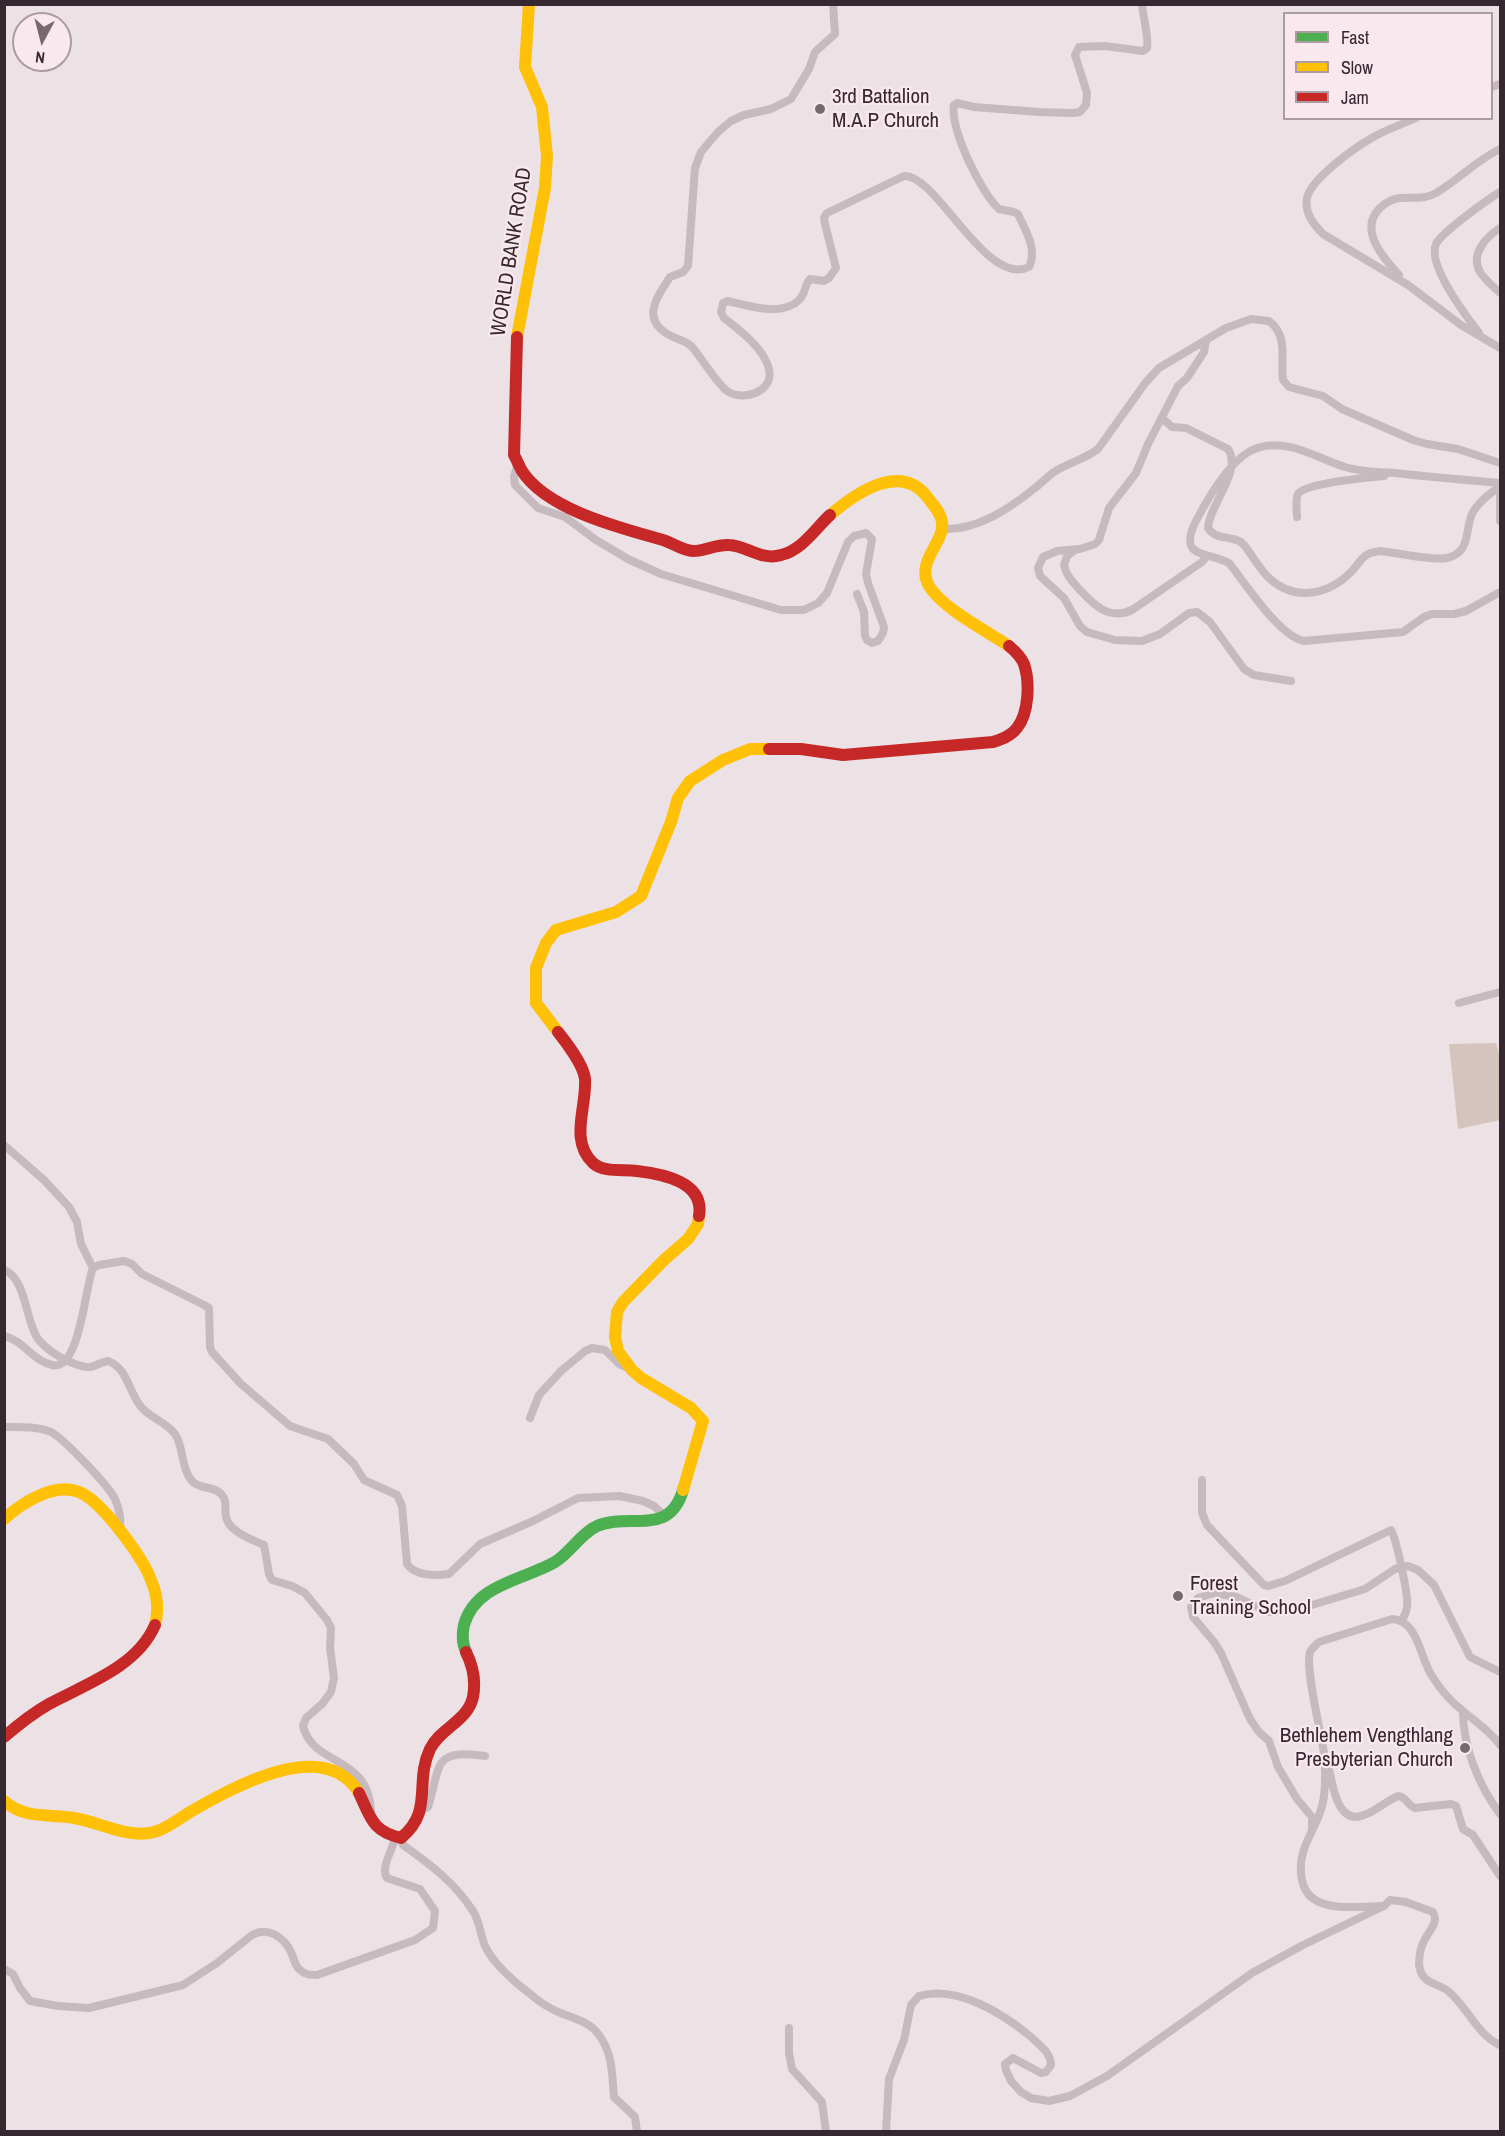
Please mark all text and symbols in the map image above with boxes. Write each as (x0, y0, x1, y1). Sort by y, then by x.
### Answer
north arrow (12, 12, 72, 72)
legend (1283, 12, 1493, 120)
text: Fast (1341, 25, 1369, 50)
text: N (34, 46, 46, 69)
text: Slow (1341, 55, 1373, 80)
place label: 3rd Battalion M.A.P Church (832, 84, 939, 134)
text: Jam (1341, 85, 1369, 110)
marker: 3rd Battalion M.A.P Church (813, 102, 827, 116)
street label: WORLD BANK ROAD (486, 166, 538, 338)
place label: Forest Training School (1190, 1571, 1311, 1621)
marker: Forest Training School (1171, 1589, 1185, 1603)
place label: Bethlehem Vengthlang Presbyterian Church (1280, 1723, 1453, 1773)
marker: Bethlehem Vengthlang Presbyterian Church (1458, 1741, 1472, 1755)

